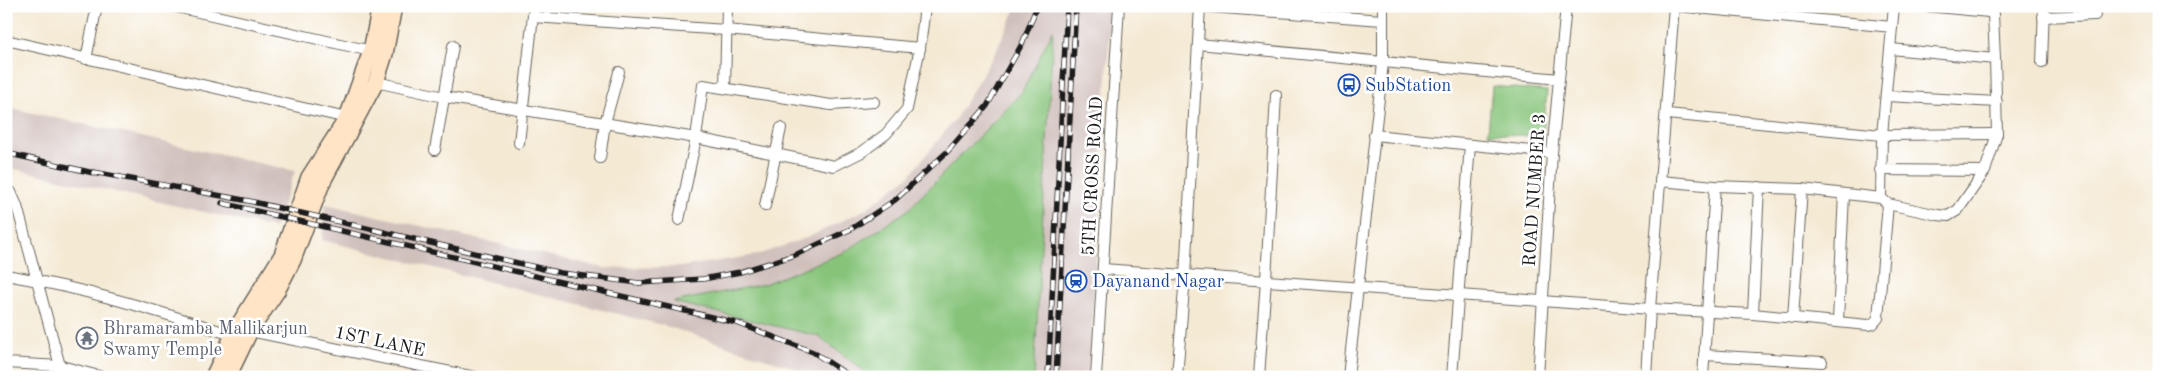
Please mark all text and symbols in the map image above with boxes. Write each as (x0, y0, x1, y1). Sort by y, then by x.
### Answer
bus stop icon: SubStation (1337, 73, 1361, 97)
place label: SubStation (1365, 77, 1451, 95)
street label: 5TH CROSS ROAD (1080, 96, 1106, 256)
street label: ROAD NUMBER 3 (1521, 113, 1549, 267)
station icon: Dayanand Nagar (1064, 269, 1088, 293)
place label: Dayanand Nagar (1092, 273, 1225, 291)
place label: Bhramaramba Mallikarjun Swamy Temple (103, 320, 308, 359)
street label: 1ST LANE (333, 324, 426, 360)
temple icon: Bhramaramba Mallikarjun Swamy Temple (75, 326, 99, 350)

